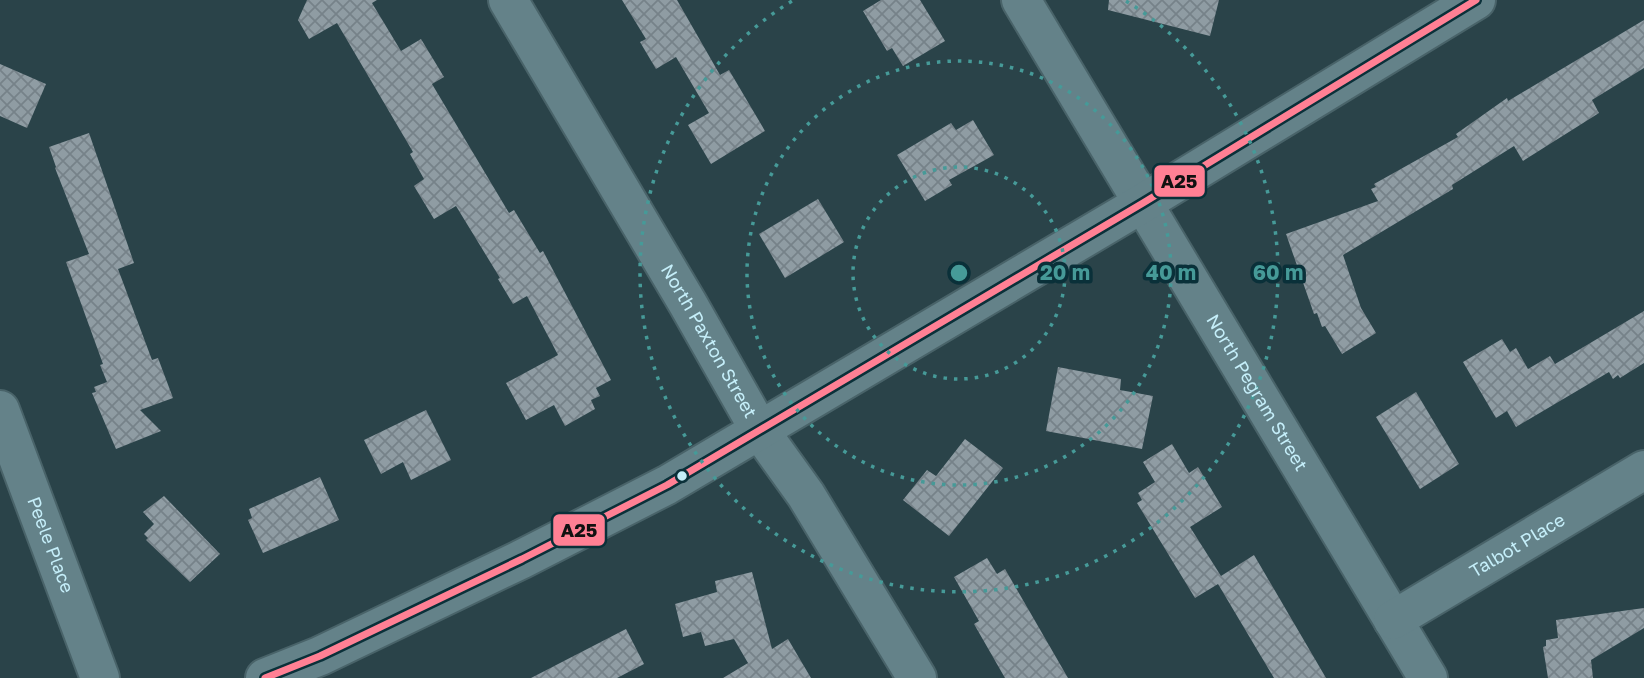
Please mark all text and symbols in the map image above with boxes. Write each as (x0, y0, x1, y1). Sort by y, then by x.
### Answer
line badge: A25 (1153, 164, 1206, 198)
text: A25 (1161, 169, 1197, 192)
text: 20 m (1040, 259, 1090, 285)
text: 40 m (1146, 259, 1196, 285)
text: 60 m (1253, 259, 1303, 285)
street label: North Paxton Street (657, 260, 762, 422)
centre of rings (947, 261, 971, 285)
street label: North Pegram Street (1202, 310, 1313, 474)
unlabelled marker (675, 469, 689, 483)
street label: Peele Place (23, 493, 79, 596)
street label: Talbot Place (1465, 508, 1569, 582)
line badge: A25 (552, 513, 606, 547)
text: A25 (561, 518, 597, 541)

